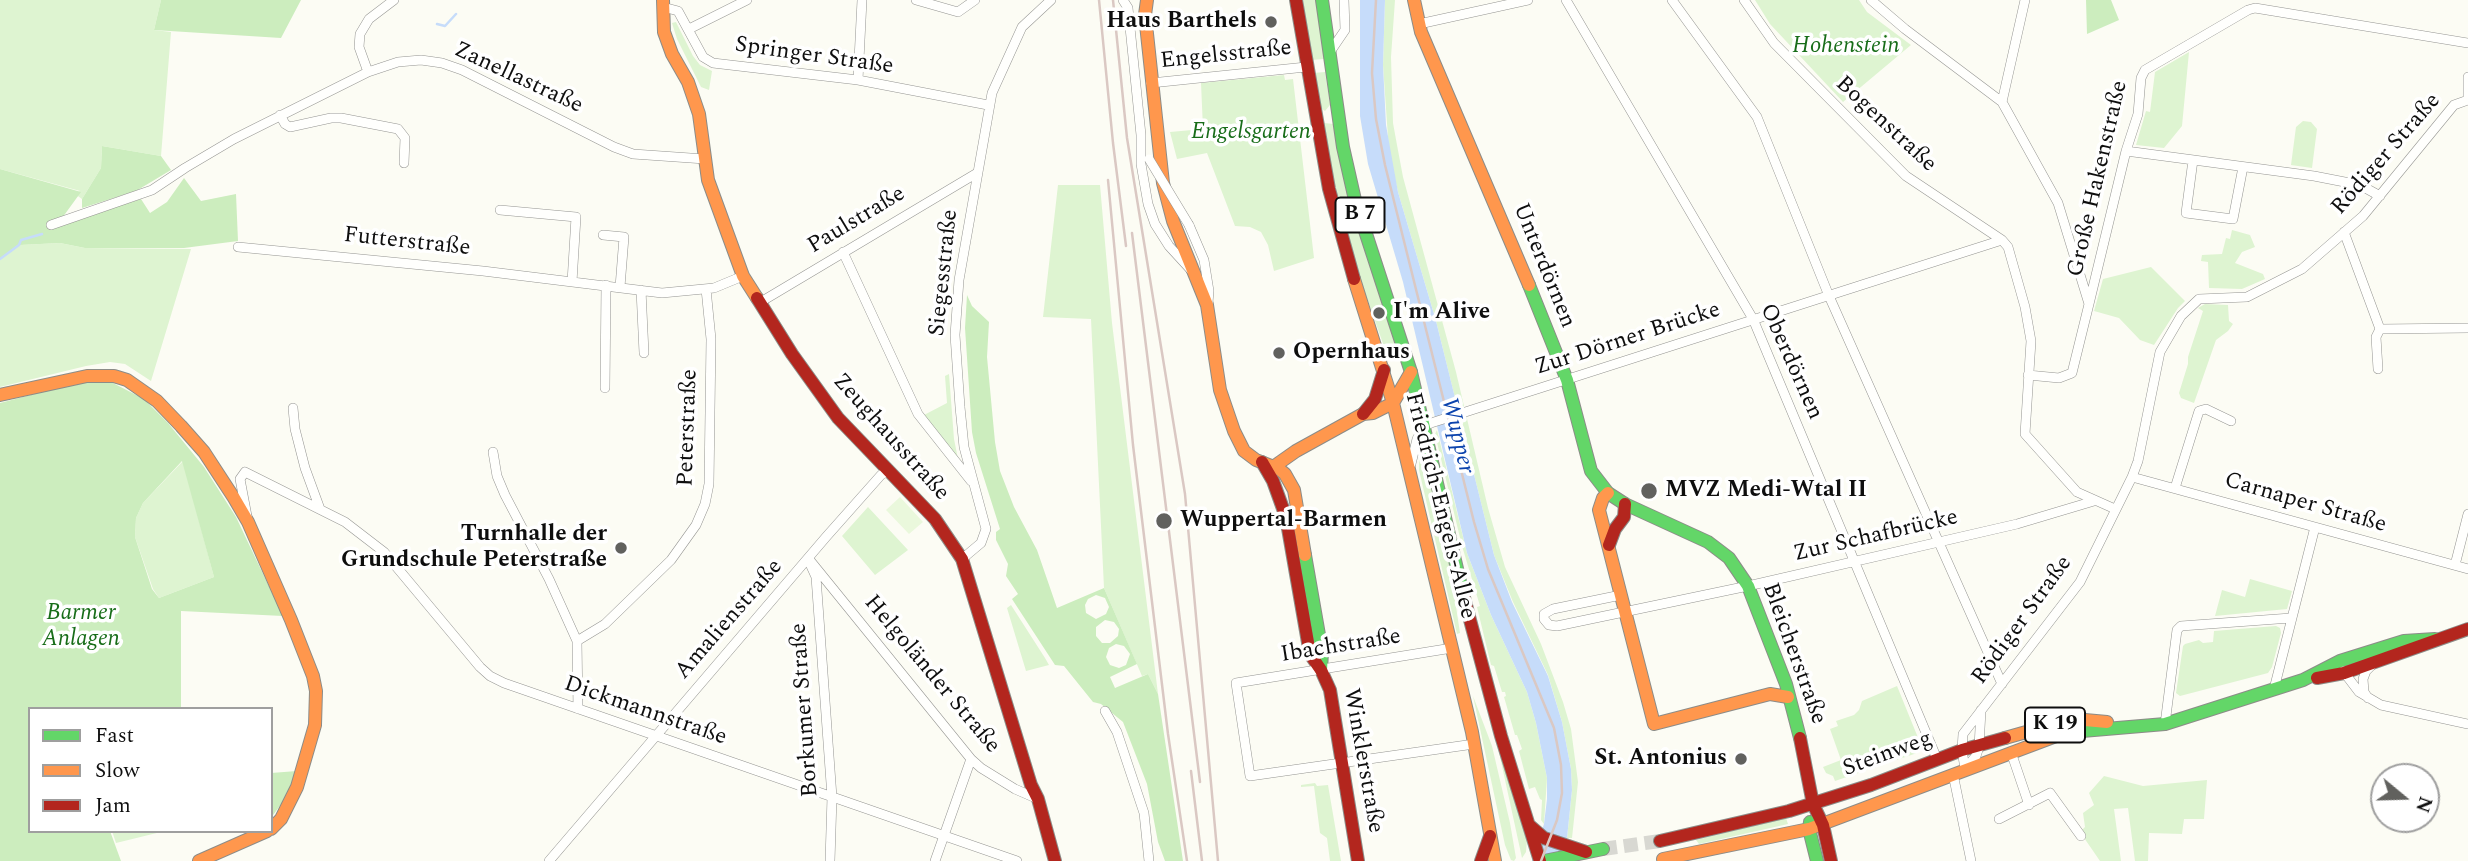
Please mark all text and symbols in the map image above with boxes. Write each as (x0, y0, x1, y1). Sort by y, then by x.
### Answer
place label: Haus Barthels (1106, 8, 1257, 36)
marker: Haus Barthels (1263, 14, 1279, 30)
street label: Springer Straße (733, 32, 895, 82)
park label: Hohenstein (1792, 33, 1900, 61)
street label: Engelsstraße (1159, 35, 1293, 77)
street label: Zanellastraße (449, 37, 587, 121)
street label: Bogenstraße (1829, 71, 1941, 179)
street label: Große Hakenstraße (2063, 78, 2135, 280)
street label: Rödiger Straße (2327, 88, 2447, 222)
park label: Engelsgarten (1191, 119, 1311, 147)
street label: Paulstraße (803, 181, 911, 261)
road number: B 7 (1336, 198, 1384, 232)
street label: Unterdörnen (1505, 200, 1581, 332)
street label: Siegesstraße (925, 208, 965, 338)
street label: Futterstraße (342, 223, 472, 263)
street label: Zur Dörner Brücke (1532, 297, 1724, 383)
place label: I'm Alive (1393, 299, 1490, 327)
street label: Oberdörnen (1752, 300, 1828, 424)
marker: I'm Alive (1371, 305, 1387, 321)
place label: Opernhaus (1293, 339, 1410, 367)
marker: Opernhaus (1271, 345, 1287, 361)
street label: Peterstraße (673, 369, 705, 487)
street label: Zeughausstraße (826, 369, 954, 507)
street label: Friedrich-Engels-Allee (1398, 390, 1480, 622)
water label: Wupper (1433, 395, 1479, 477)
street label: Carnaper Straße (2221, 468, 2389, 540)
place label: MVZ Medi-Wtal II (1665, 477, 1867, 505)
marker: MVZ Medi-Wtal II (1639, 481, 1659, 501)
street label: Zur Schafbrücke (1791, 505, 1961, 569)
place label: Wuppertal-Barmen (1180, 507, 1387, 535)
marker: Wuppertal-Barmen (1154, 511, 1174, 531)
place label: Turnhalle der Grundschule Peterstraße (341, 521, 607, 575)
marker: Turnhalle der Grundschule Peterstraße (613, 540, 629, 556)
street label: Rödiger Straße (1967, 551, 2079, 691)
street label: Amalienstraße (670, 554, 790, 686)
street label: Bleicherstraße (1755, 580, 1831, 728)
street label: Helgoländer Straße (857, 590, 1005, 760)
park label: Barmer Anlagen (42, 600, 120, 654)
street label: Borkumer Straße (786, 622, 826, 798)
street label: Ibachstraße (1279, 624, 1403, 670)
street label: Dickmannstraße (560, 671, 730, 753)
street label: Winklerstraße (1336, 687, 1388, 835)
legend (28, 707, 273, 833)
road number: K 19 (2025, 708, 2085, 742)
text: Fast (95, 720, 134, 752)
street label: Steinweg (1840, 726, 1936, 784)
place label: St. Antonius (1594, 745, 1727, 773)
marker: St. Antonius (1733, 751, 1749, 767)
text: Slow (95, 755, 139, 787)
north arrow (2370, 763, 2440, 833)
text: Jam (95, 790, 131, 822)
text: N (2407, 792, 2440, 816)

